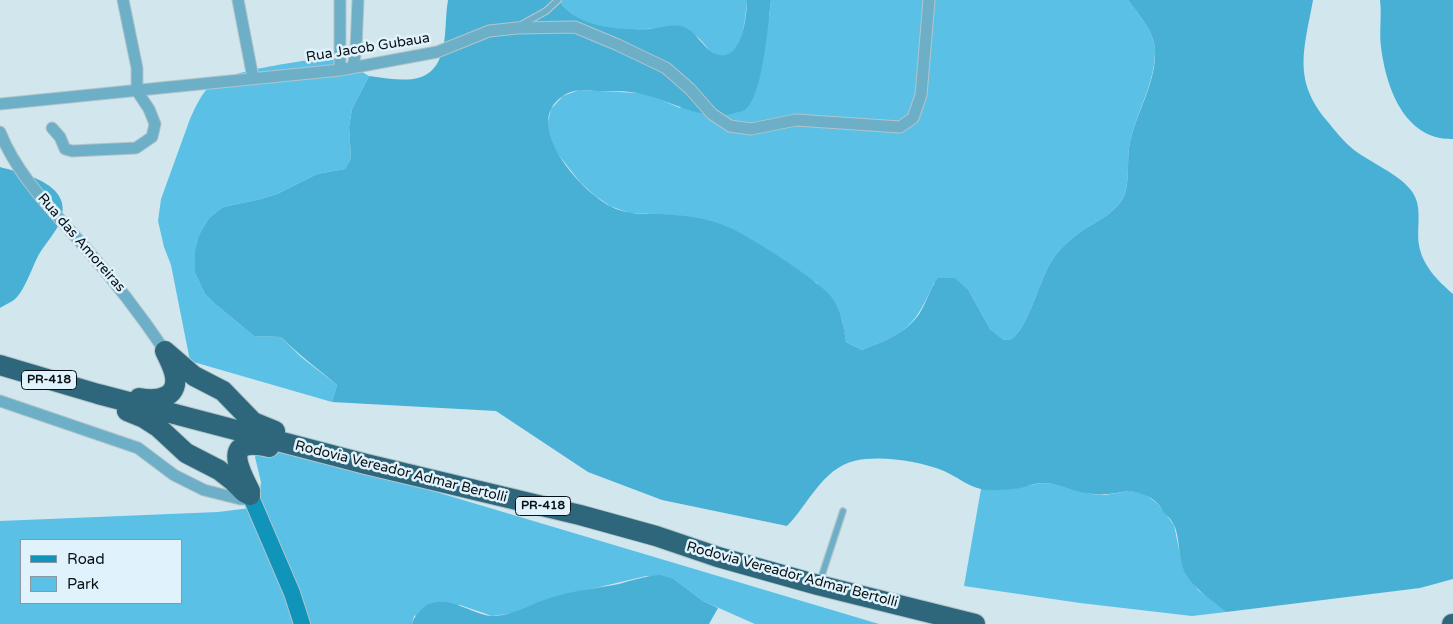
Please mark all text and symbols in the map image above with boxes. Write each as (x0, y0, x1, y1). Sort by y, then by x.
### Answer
street label: Rua Jacob Gubaua (305, 30, 431, 66)
street label: Rua das Amoreiras (34, 190, 128, 296)
road number: PR-418 (22, 370, 76, 390)
street label: Rodovia Vereador Admar Bertolli (293, 437, 509, 507)
road number: PR-418 (516, 496, 570, 516)
legend (20, 539, 182, 604)
street label: Rodovia Vereador Admar Bertolli (684, 539, 900, 611)
text: Road (67, 550, 105, 568)
text: Park (67, 575, 99, 593)

